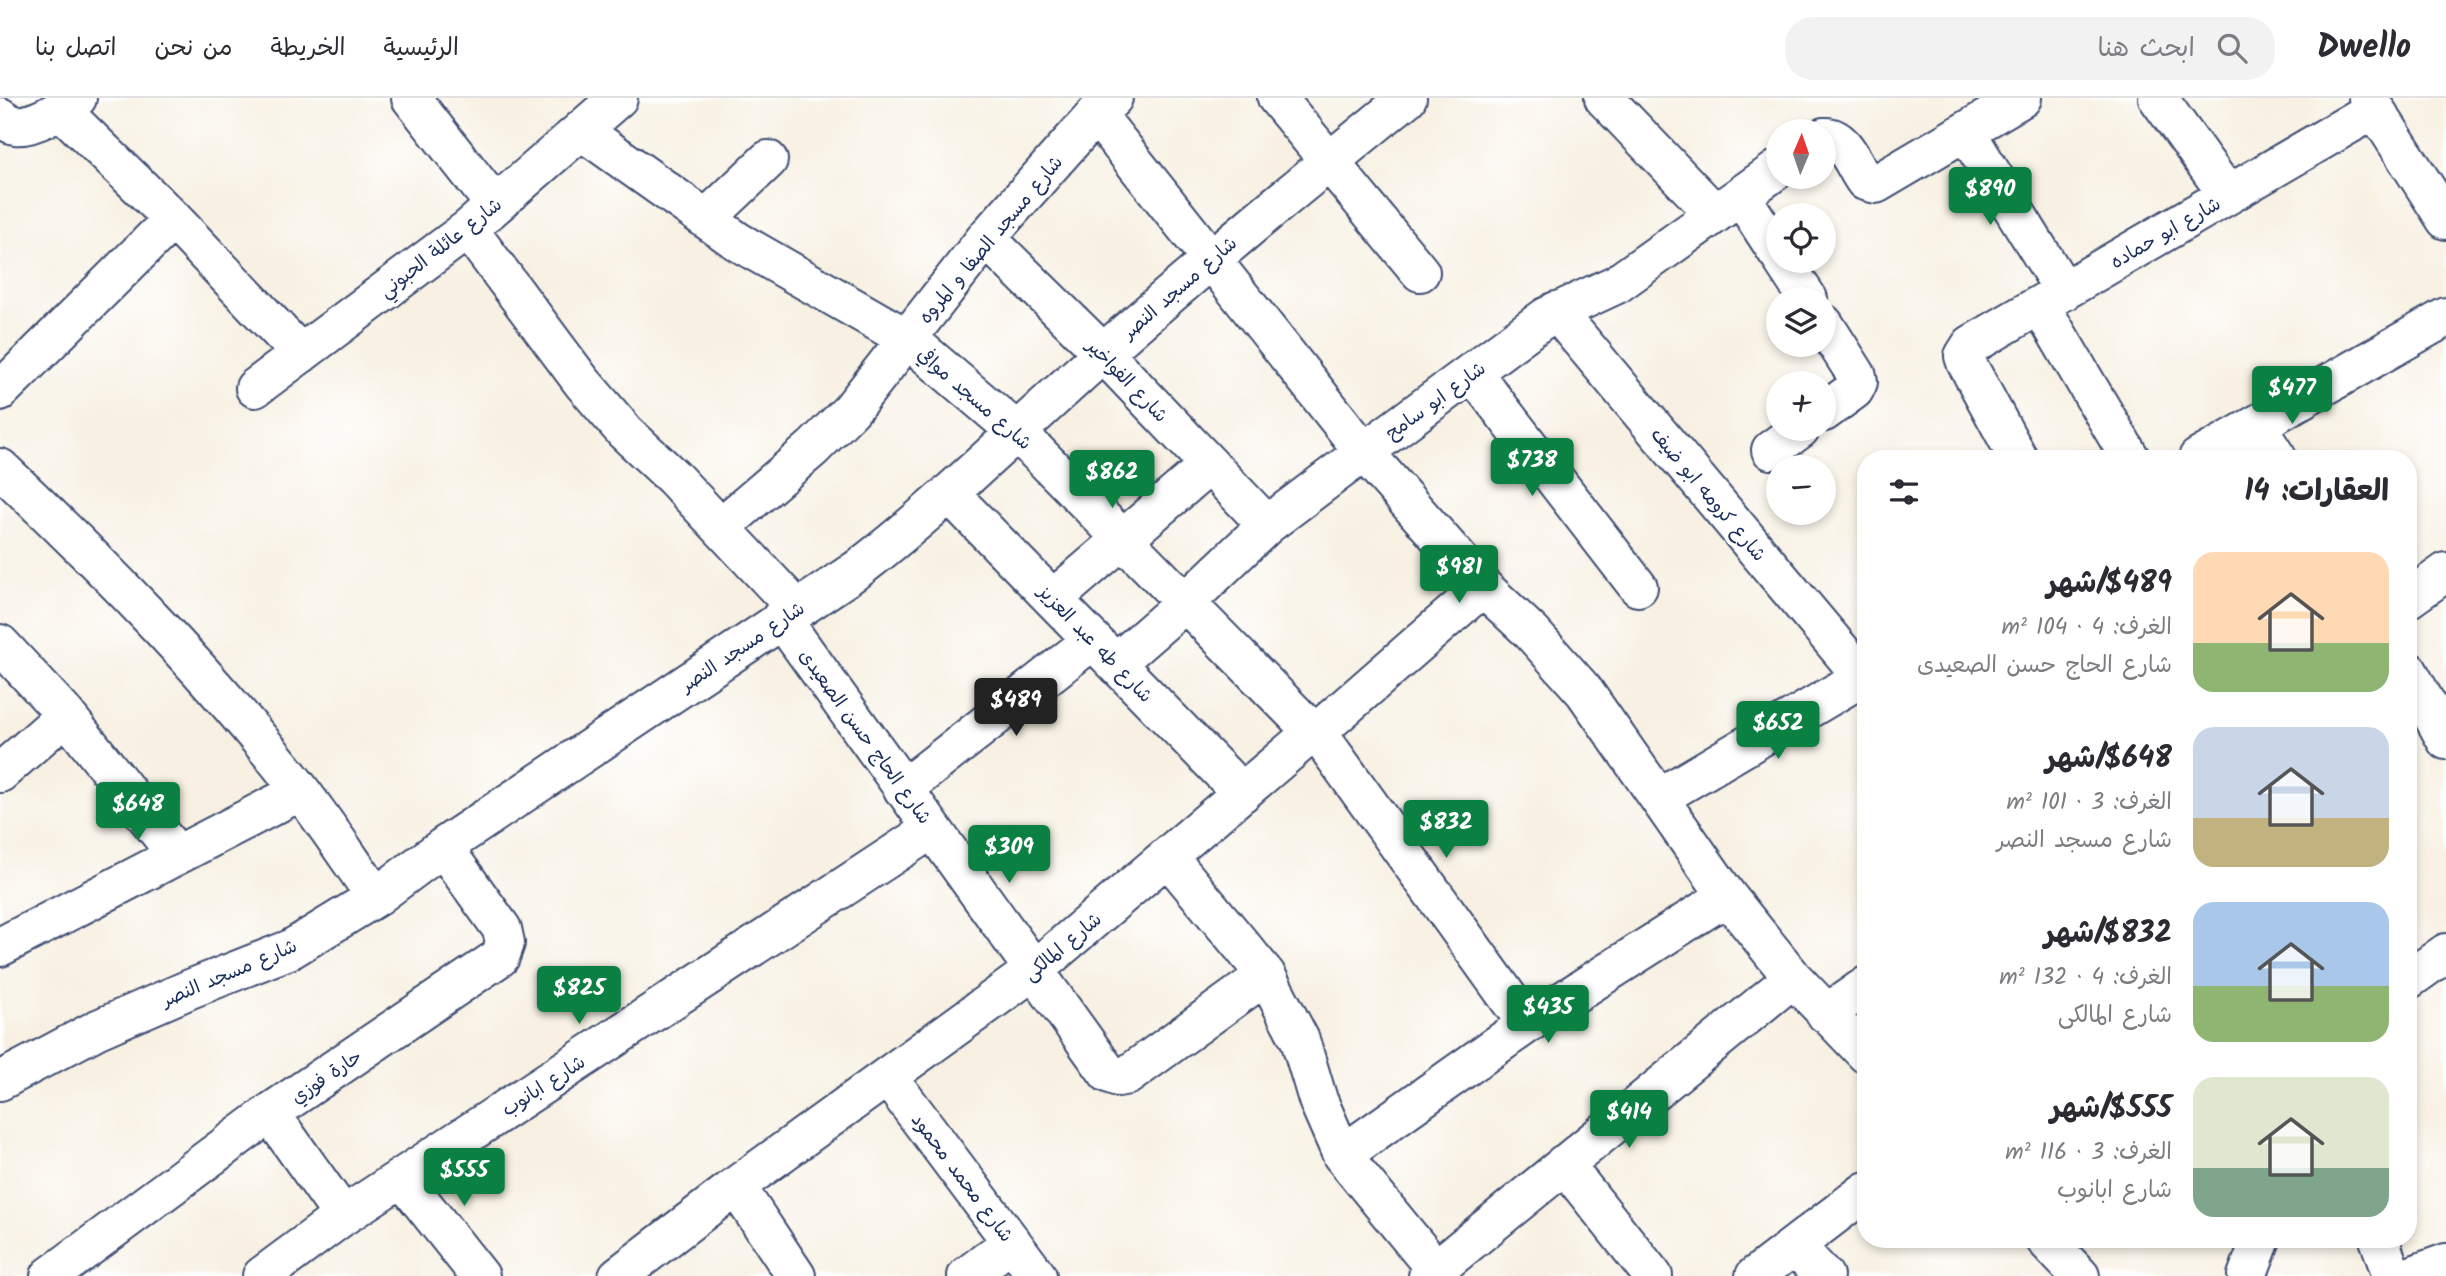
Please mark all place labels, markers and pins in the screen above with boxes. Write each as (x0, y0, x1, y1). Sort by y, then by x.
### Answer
pin: $890 (1949, 167, 2031, 227)
pin: $477 (2251, 366, 2333, 426)
pin: $738 (1491, 438, 1573, 498)
pin: $862 (1071, 450, 1153, 510)
pin: $981 (1418, 546, 1500, 605)
pin: $489 (975, 678, 1057, 738)
pin: $652 (1737, 702, 1819, 761)
pin: $648 (97, 782, 179, 842)
pin: $832 (1405, 800, 1487, 860)
pin: $309 (968, 826, 1050, 885)
pin: $825 (538, 967, 620, 1026)
pin: $435 (1507, 986, 1589, 1045)
pin: $414 (1588, 1090, 1670, 1150)
pin: $555 (423, 1148, 505, 1208)

